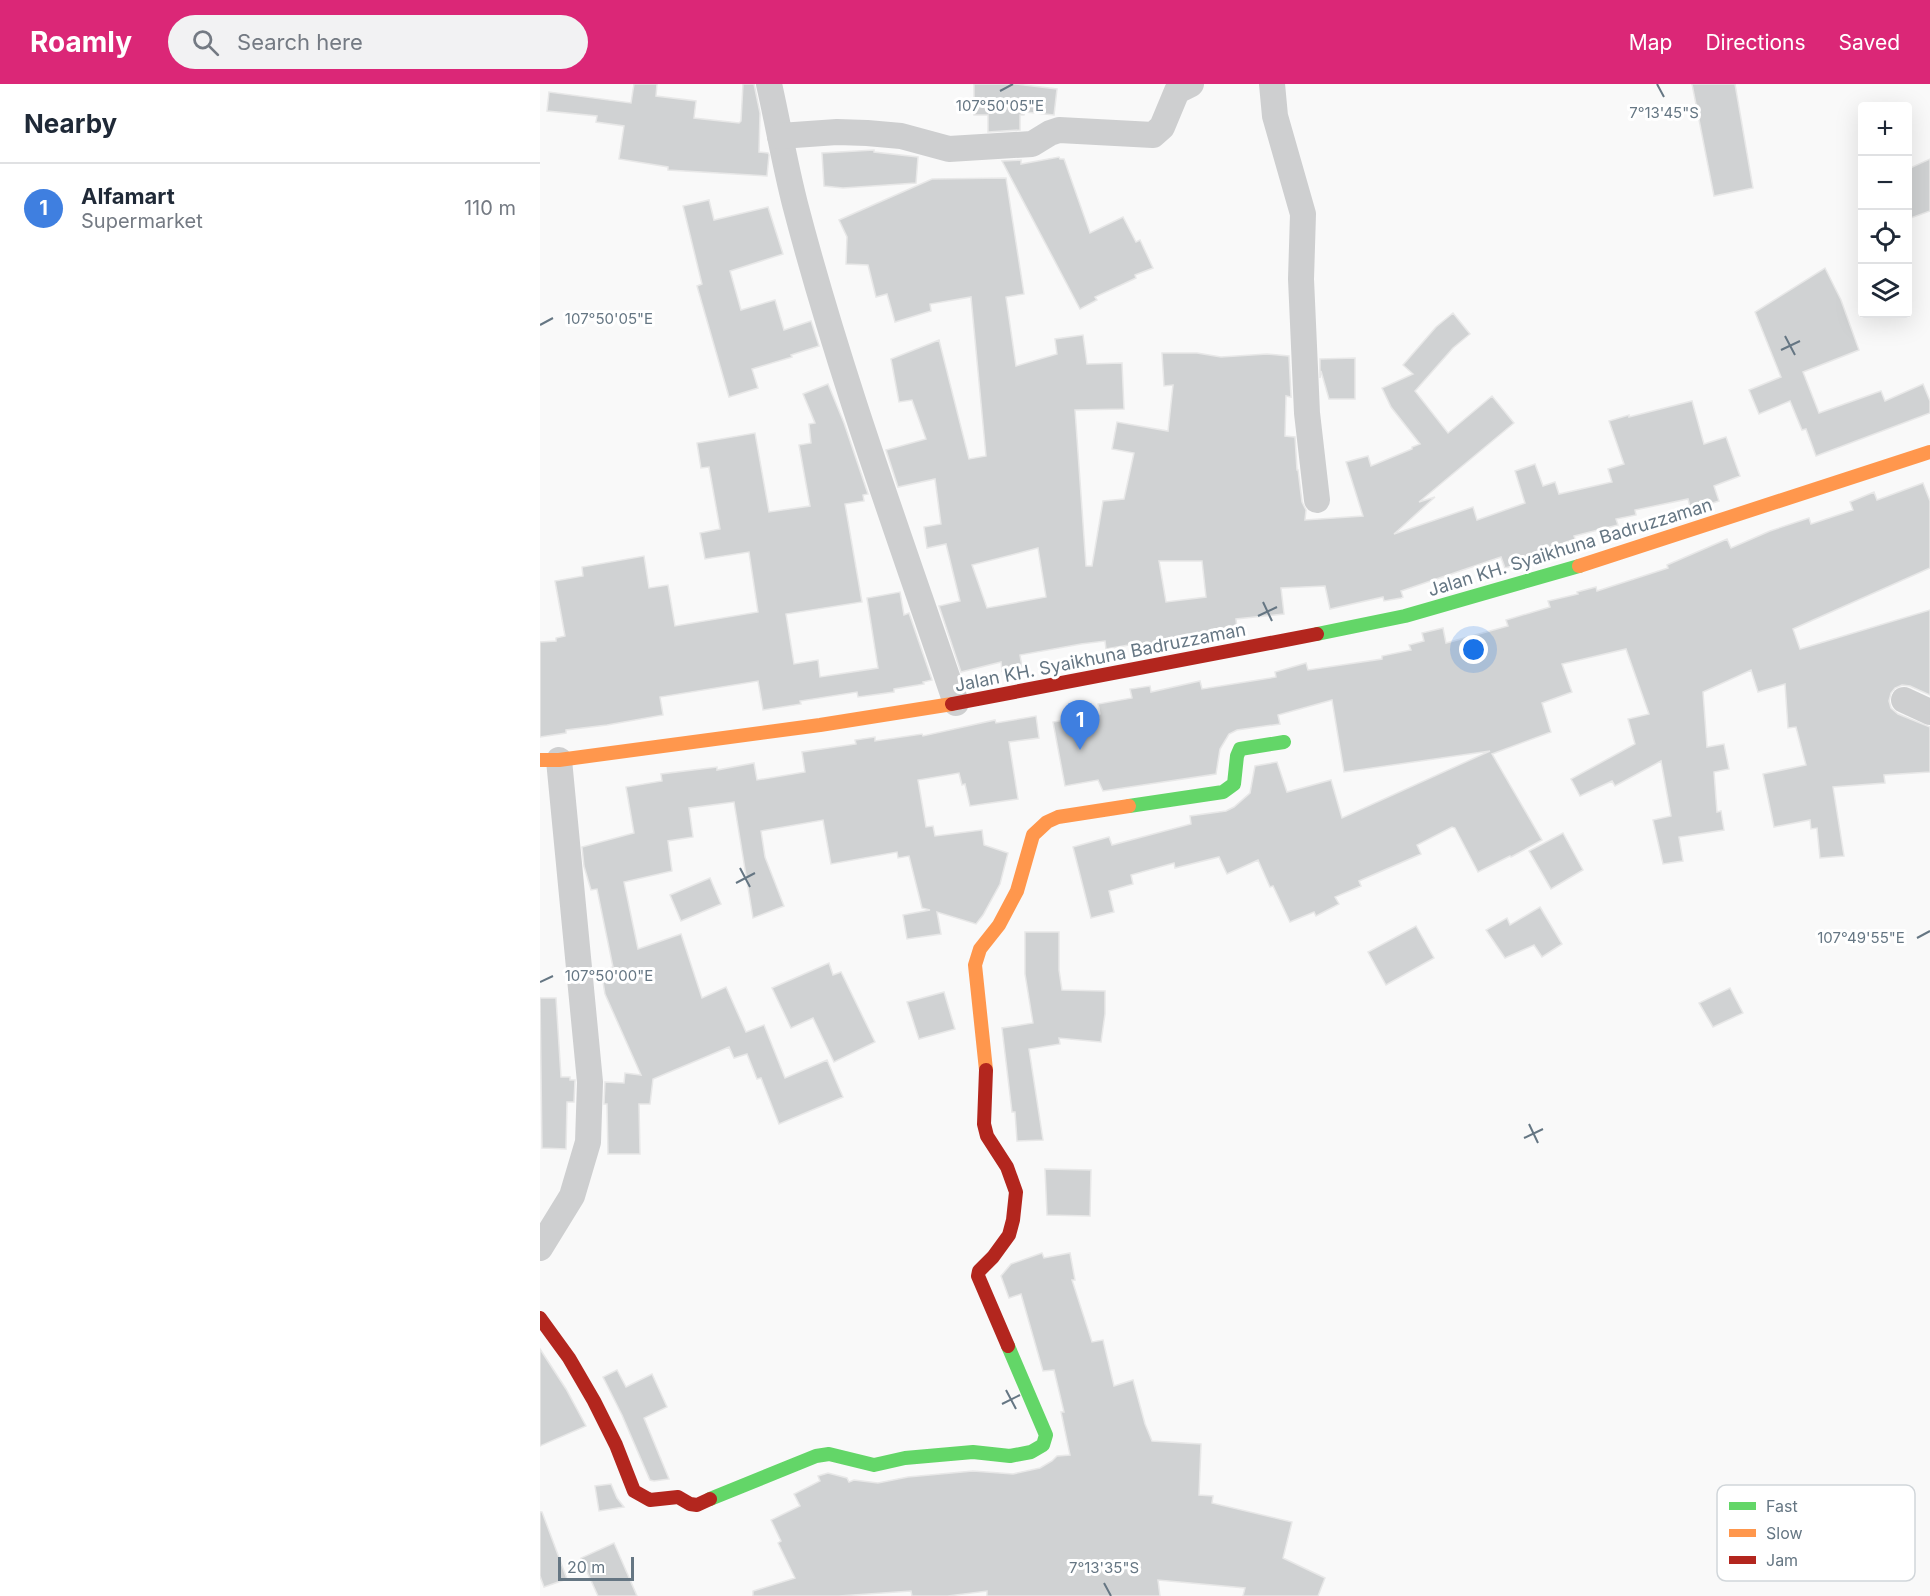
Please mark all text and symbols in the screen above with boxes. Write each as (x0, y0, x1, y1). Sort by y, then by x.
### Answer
search box (168, 15, 588, 69)
text: Roamly (30, 25, 132, 59)
icon: search (189, 26, 222, 59)
text: Search here (237, 29, 363, 55)
text: Map (1629, 30, 1672, 55)
text: Directions (1705, 30, 1806, 55)
text: Saved (1839, 30, 1900, 55)
text: 107°50'05"E (956, 96, 1044, 115)
map controls (1858, 102, 1912, 318)
button: + (1858, 102, 1912, 156)
text: 7°13'45"S (1629, 103, 1699, 122)
text: Nearby (24, 108, 117, 139)
button: − (1858, 156, 1912, 210)
text: Alfamart (81, 183, 175, 209)
text: 1 (39, 196, 48, 220)
text: 110 m (464, 196, 516, 220)
text: Supermarket (81, 209, 203, 233)
button: locate (1858, 210, 1912, 264)
button: layers (1858, 264, 1912, 318)
text: 107°50'05"E (565, 309, 653, 328)
street label: Jalan KH. Syaikhuna Badruzzaman (1425, 494, 1715, 600)
street label: Jalan KH. Syaikhuna Badruzzaman (953, 618, 1247, 696)
your location (1459, 635, 1488, 664)
pin: 1 (1060, 700, 1100, 750)
text: 107°49'55"E (1817, 928, 1905, 947)
text: 107°50'00"E (565, 966, 653, 985)
legend (1717, 1485, 1915, 1581)
text: Fast (1766, 1496, 1798, 1516)
text: Slow (1766, 1523, 1803, 1543)
text: Jam (1766, 1550, 1798, 1570)
scale bar (558, 1554, 634, 1582)
text: 20 m (567, 1557, 605, 1577)
text: 7°13'35"S (1069, 1558, 1139, 1577)

